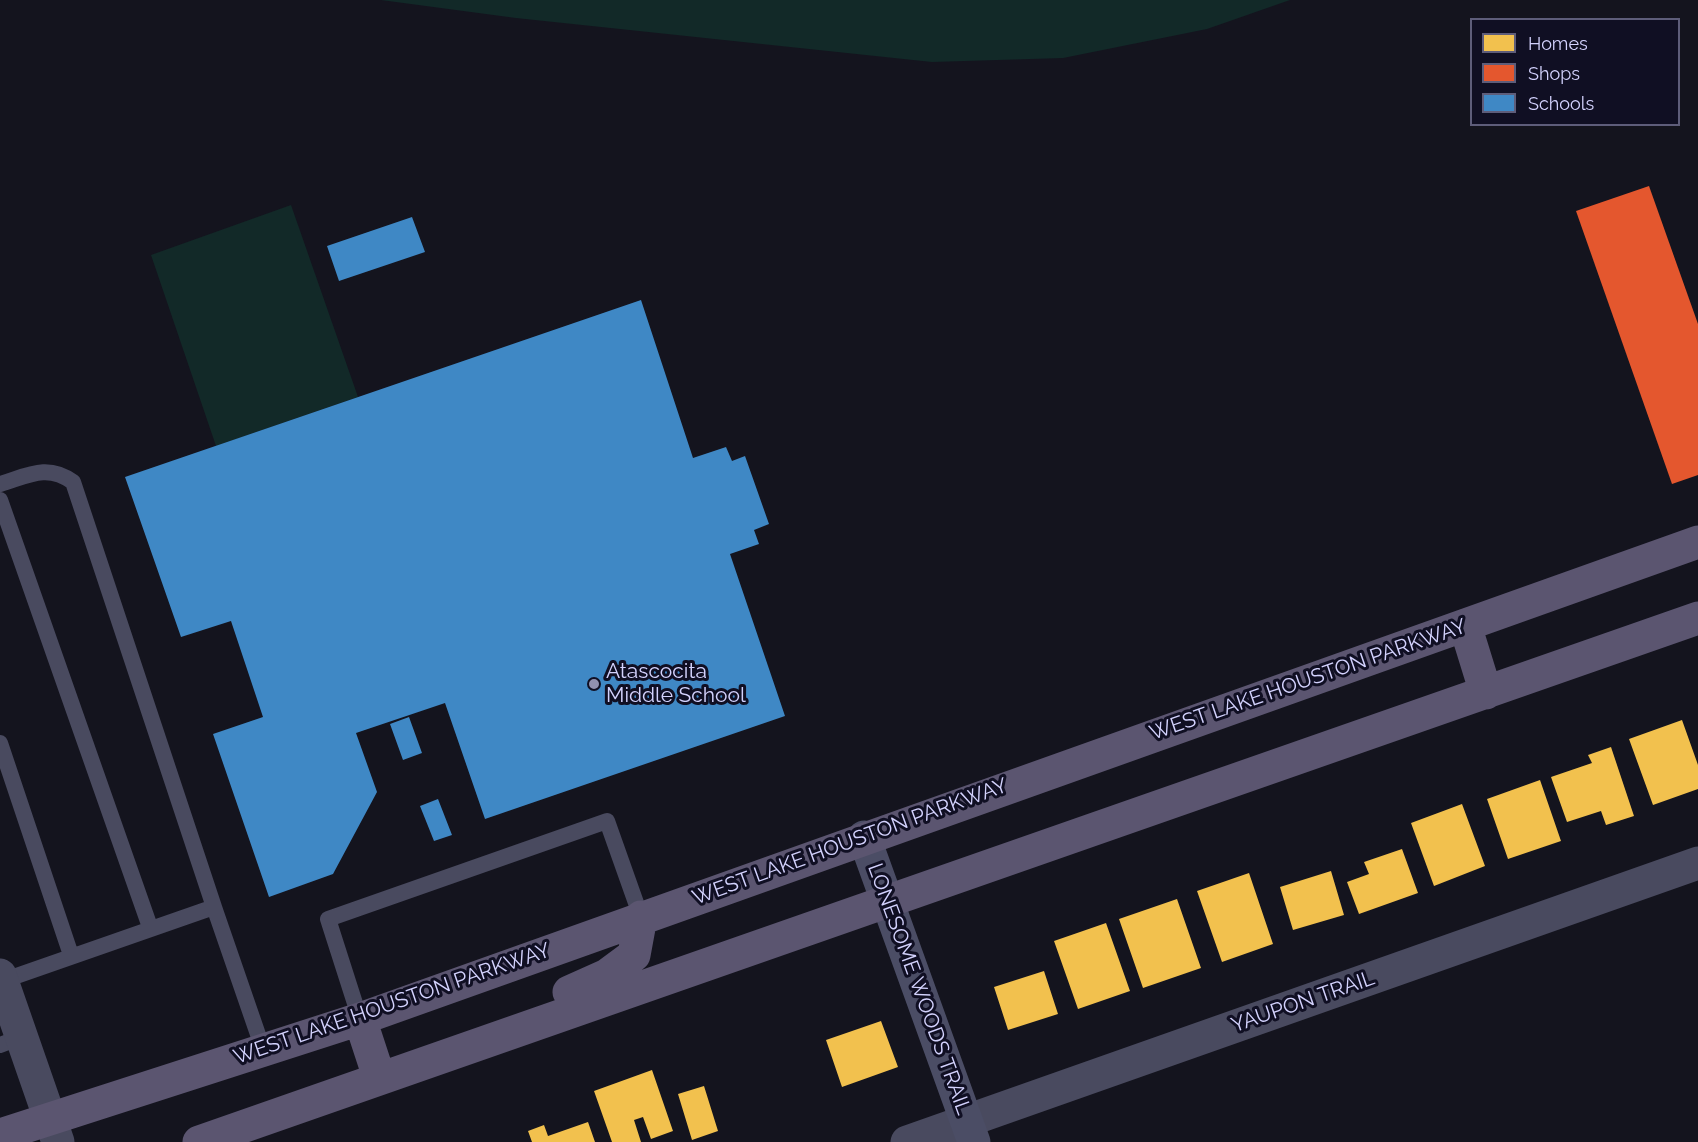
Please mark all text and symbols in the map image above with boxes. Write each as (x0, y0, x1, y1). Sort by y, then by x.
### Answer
legend (1470, 18, 1680, 126)
text: Homes (1528, 33, 1588, 54)
text: Shops (1528, 63, 1580, 84)
text: Schools (1528, 93, 1594, 114)
street label: WEST LAKE HOUSTON PARKWAY (1146, 614, 1470, 746)
place label: Atascocita Middle School (606, 659, 746, 709)
marker: Atascocita Middle School (587, 677, 601, 691)
street label: WEST LAKE HOUSTON PARKWAY (689, 773, 1011, 911)
street label: LONESOME WOODS TRAIL (862, 860, 976, 1118)
street label: WEST LAKE HOUSTON PARKWAY (230, 938, 554, 1070)
street label: YAUPON TRAIL (1228, 966, 1378, 1038)

